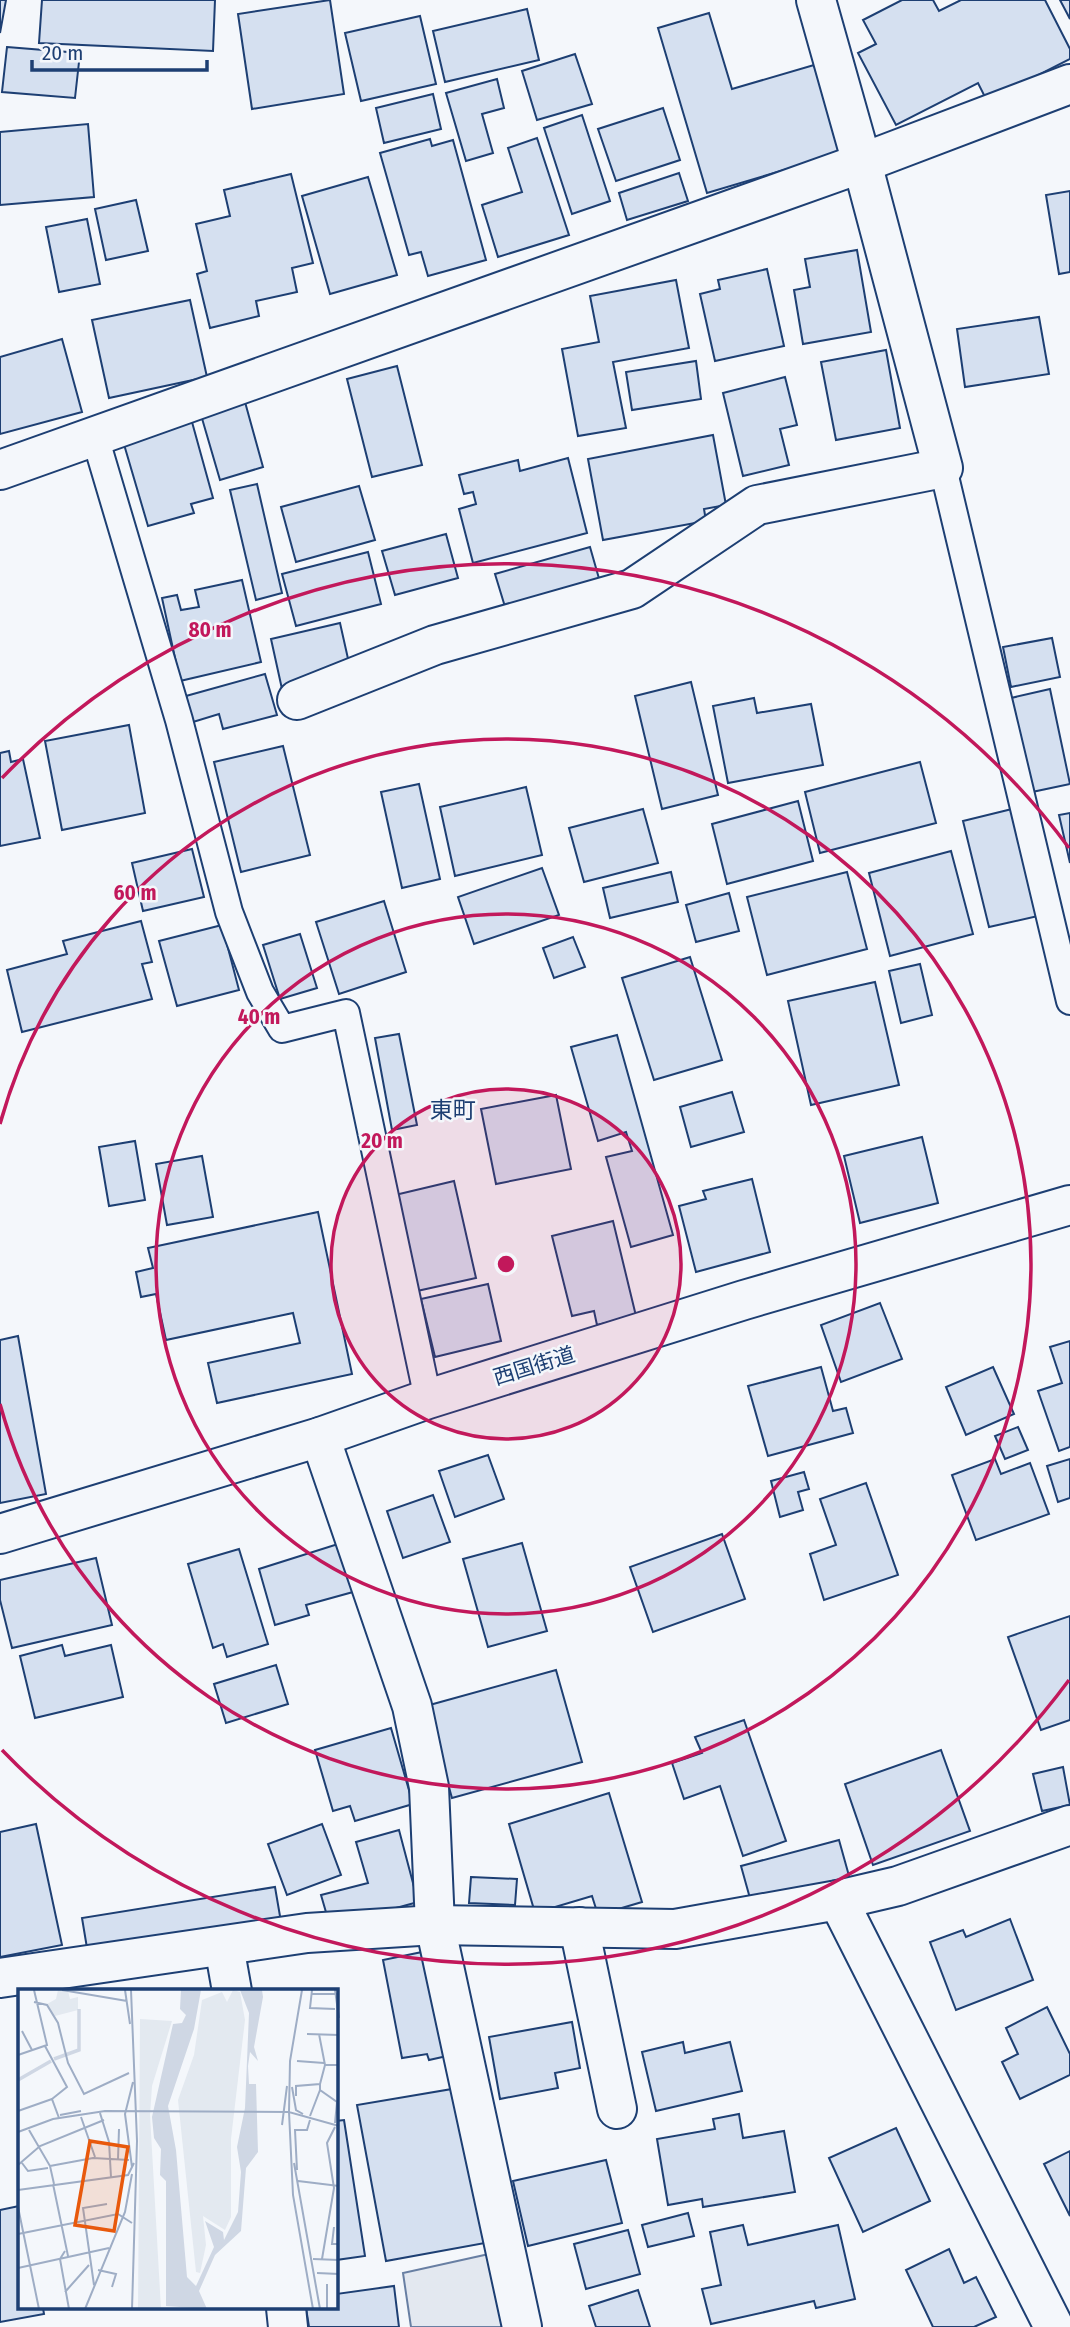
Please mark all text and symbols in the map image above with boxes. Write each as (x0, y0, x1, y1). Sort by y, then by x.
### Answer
scale bar (32, 28, 206, 72)
text: 20 m (42, 40, 83, 66)
text: 80 m (189, 617, 231, 643)
text: 60 m (114, 880, 156, 906)
text: 40 m (238, 1004, 280, 1030)
district label: 東町 (430, 1096, 476, 1124)
text: 20 m (360, 1128, 403, 1154)
centre of rings (494, 1252, 518, 1276)
street label: 西国街道 (490, 1341, 578, 1391)
inset map (18, 1989, 338, 2310)

